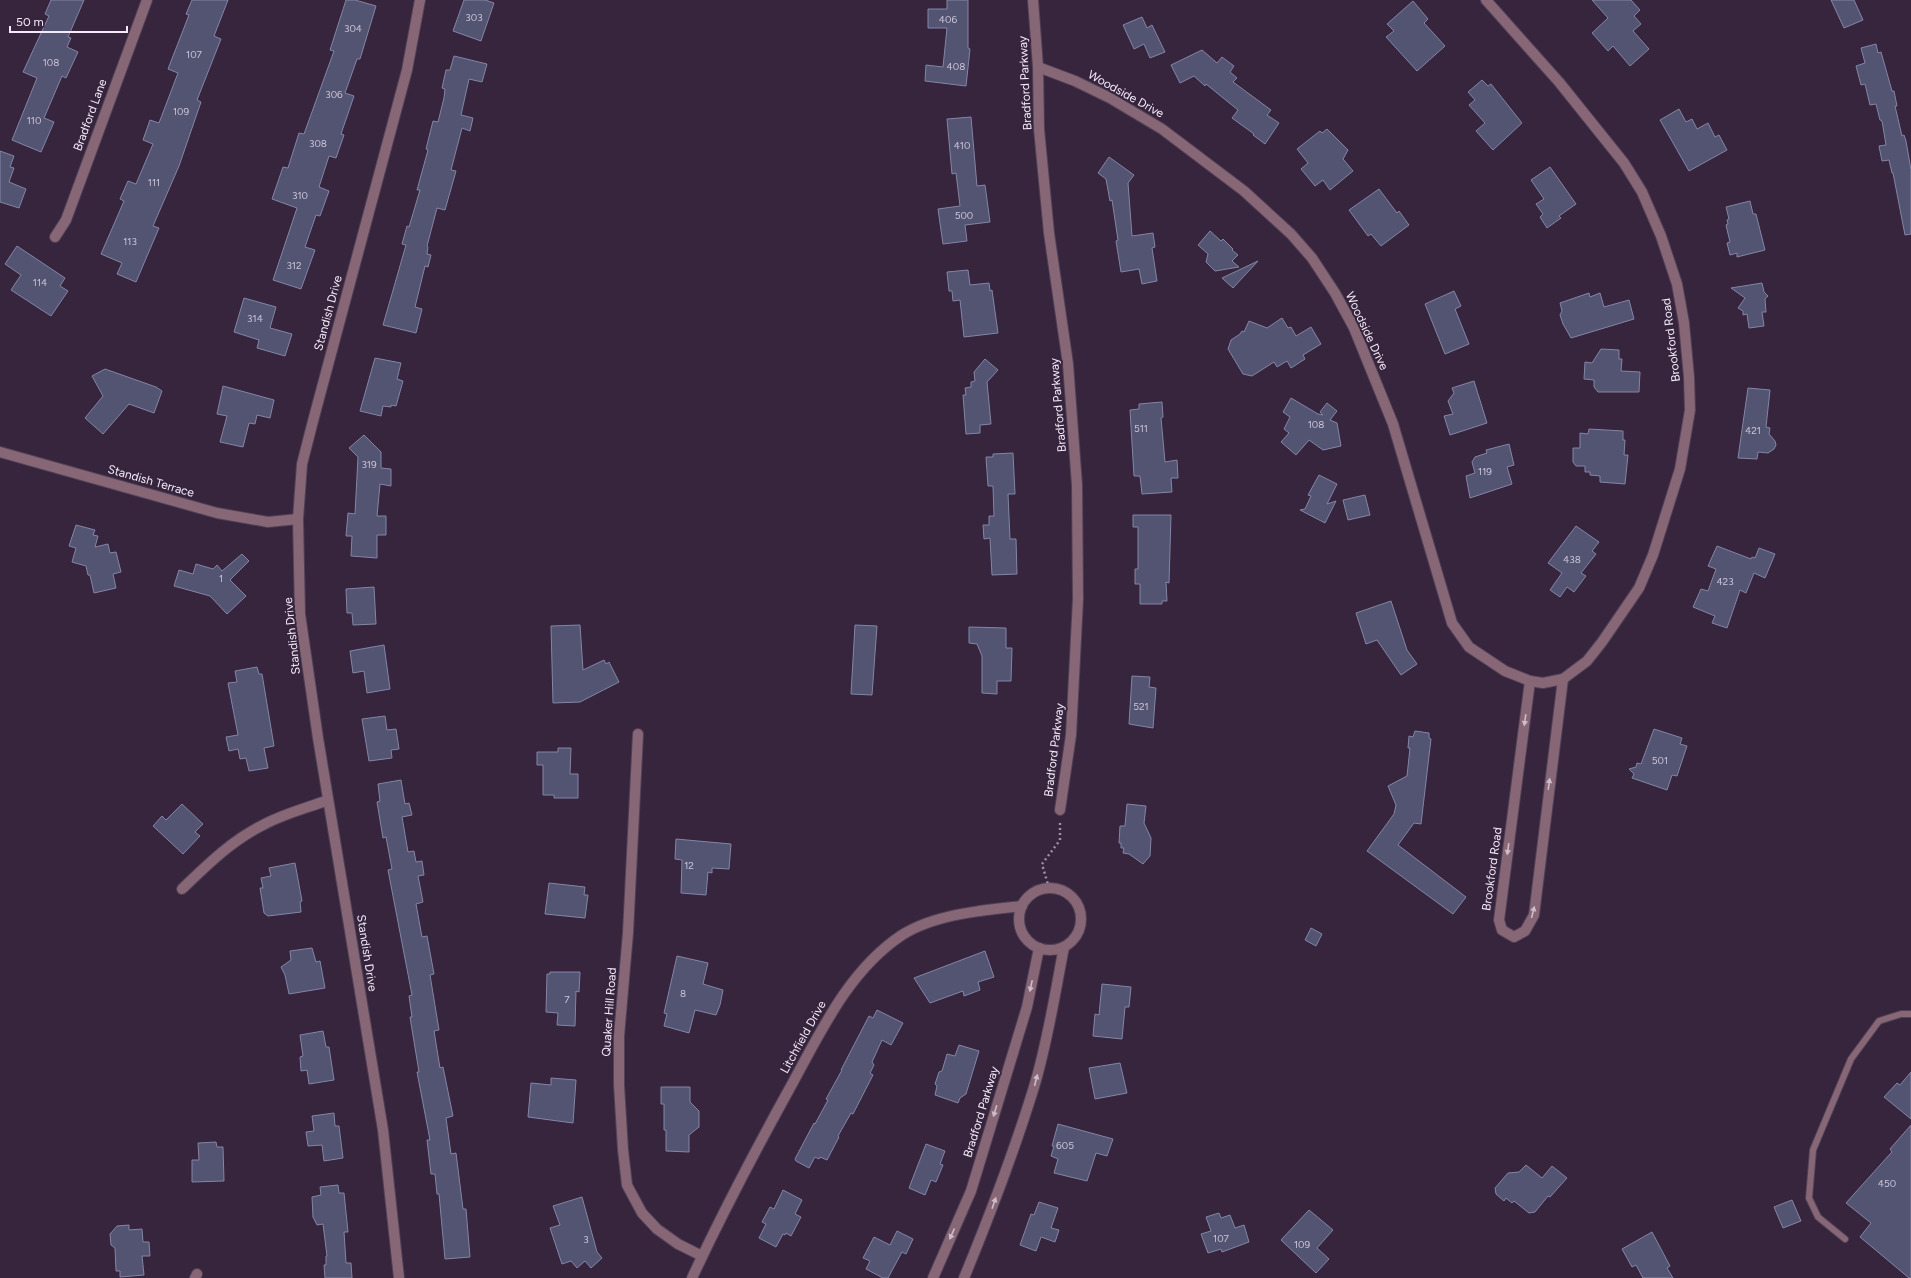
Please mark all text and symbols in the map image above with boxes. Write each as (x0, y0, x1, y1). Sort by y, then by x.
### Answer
scale bar (10, 8, 127, 34)
house number: 303 (465, 11, 483, 24)
house number: 406 (939, 13, 957, 26)
text: 50 m (16, 15, 44, 29)
house number: 304 (344, 22, 362, 35)
street label: Bradford Parkway (1016, 35, 1034, 130)
house number: 107 (186, 48, 203, 61)
house number: 108 (43, 56, 59, 69)
house number: 408 (947, 60, 965, 73)
street label: Woodside Drive (1086, 67, 1167, 121)
street label: Bradford Lane (71, 77, 110, 153)
house number: 306 (325, 88, 343, 101)
house number: 109 (173, 105, 189, 118)
house number: 110 (27, 114, 41, 127)
house number: 308 (309, 137, 327, 150)
house number: 410 (954, 139, 970, 152)
house number: 111 (148, 176, 160, 189)
house number: 310 (292, 189, 308, 202)
house number: 500 (955, 209, 973, 222)
house number: 113 (123, 235, 137, 248)
house number: 312 (286, 259, 302, 272)
street label: Standish Drive (311, 273, 345, 352)
house number: 114 (33, 276, 47, 289)
street label: Woodside Drive (1343, 290, 1391, 373)
street label: Brookford Road (1659, 297, 1683, 383)
house number: 314 (247, 312, 263, 325)
street label: Bradford Parkway (1047, 357, 1069, 453)
house number: 108 (1308, 418, 1324, 431)
house number: 511 (1134, 422, 1148, 435)
house number: 421 (1745, 424, 1761, 437)
house number: 319 (361, 458, 377, 471)
street label: Standish Terrace (106, 462, 196, 500)
house number: 119 (1478, 465, 1492, 478)
house number: 438 (1563, 553, 1581, 566)
house number: 1 (219, 572, 223, 585)
house number: 423 (1716, 575, 1734, 588)
street label: Standish Drive (281, 596, 303, 675)
house number: 521 (1133, 700, 1149, 713)
street label: Bradford Parkway (1041, 702, 1067, 798)
one-way arrow (1522, 714, 1528, 726)
house number: 501 (1652, 754, 1668, 767)
one-way arrow (1546, 778, 1552, 790)
street label: Brookford Road (1479, 826, 1505, 912)
one-way arrow (1505, 843, 1511, 855)
house number: 12 (684, 859, 694, 872)
one-way arrow (1530, 906, 1536, 918)
street label: Standish Drive (354, 914, 380, 993)
street label: Quaker Hill Road (599, 967, 619, 1057)
one-way arrow (1027, 980, 1033, 993)
house number: 8 (680, 987, 686, 1000)
house number: 7 (564, 993, 570, 1006)
street label: Litchfield Drive (777, 998, 829, 1076)
street label: Bradford Parkway (961, 1064, 1002, 1159)
one-way arrow (1033, 1074, 1039, 1086)
one-way arrow (992, 1106, 998, 1118)
house number: 605 (1056, 1139, 1074, 1152)
house number: 450 (1878, 1177, 1896, 1190)
one-way arrow (991, 1197, 997, 1209)
one-way arrow (949, 1228, 955, 1239)
house number: 107 (1213, 1232, 1230, 1245)
house number: 3 (583, 1233, 589, 1246)
house number: 109 (1294, 1238, 1310, 1251)

